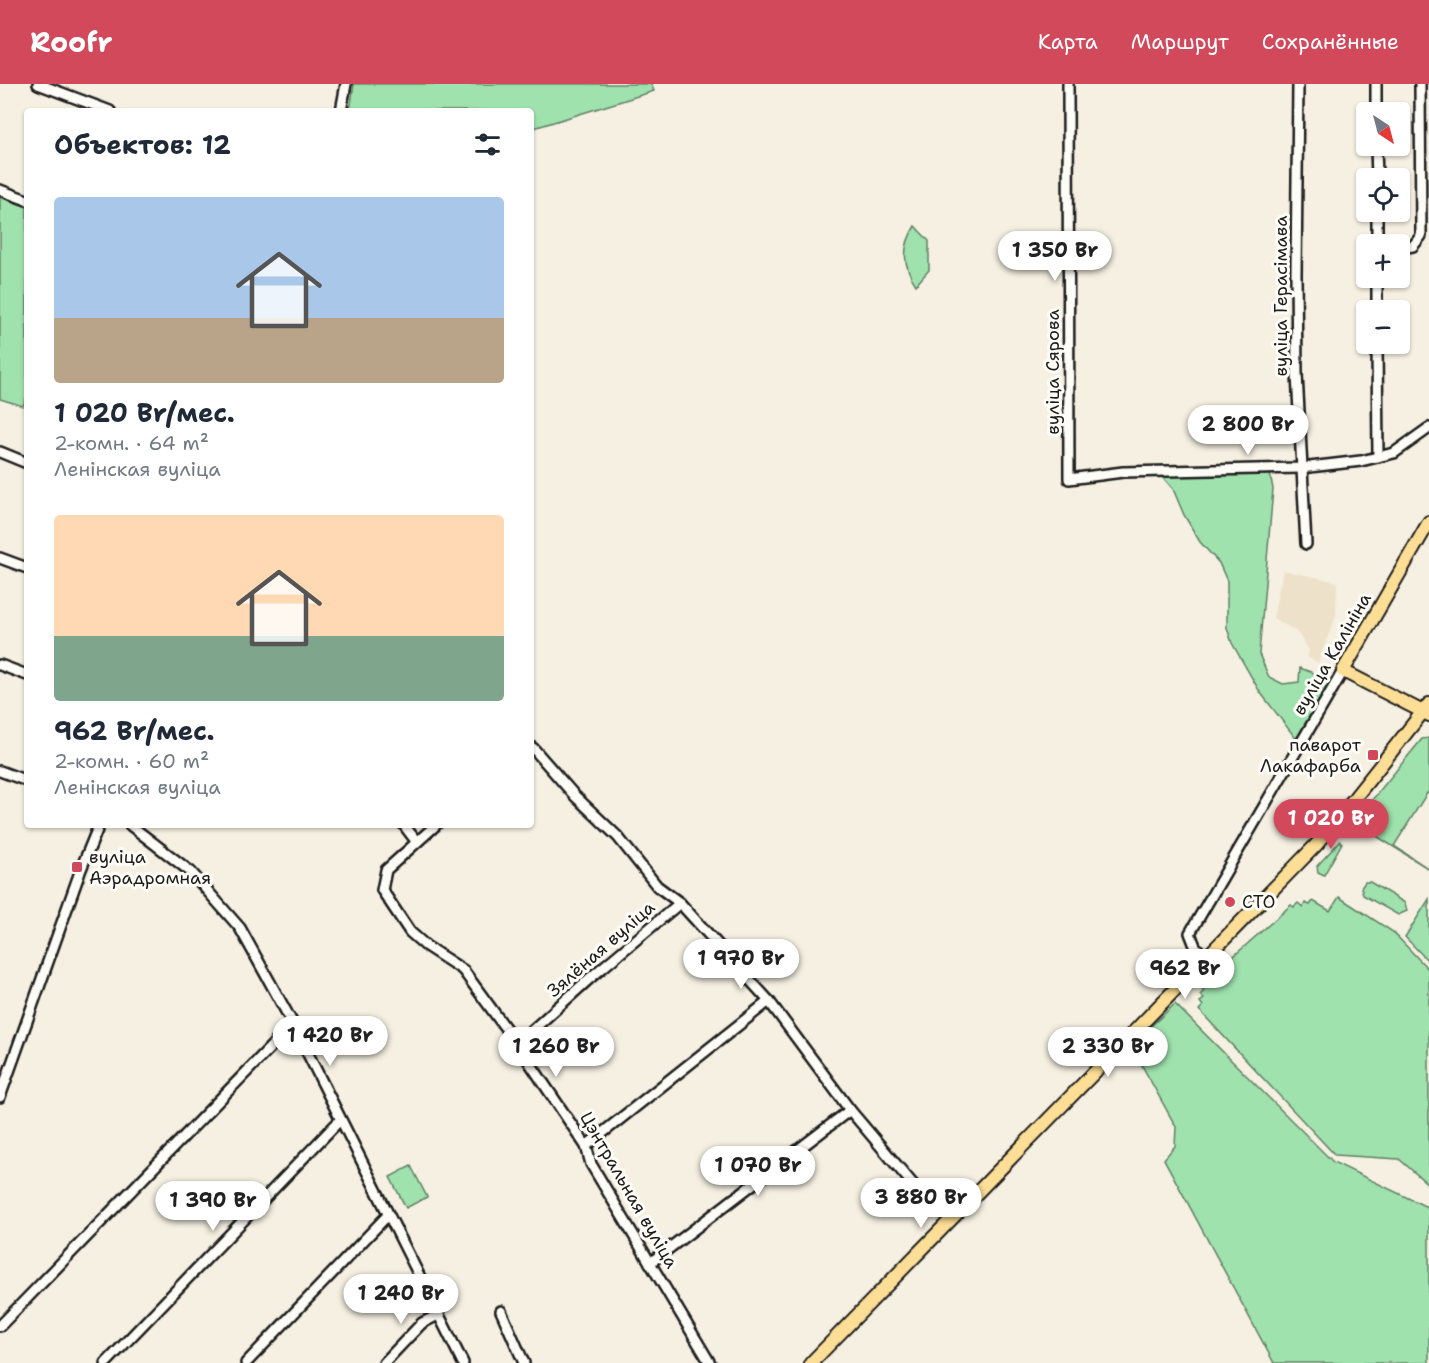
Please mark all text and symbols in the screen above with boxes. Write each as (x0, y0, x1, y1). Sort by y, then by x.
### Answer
text: Roofr (30, 23, 112, 61)
text: Карта (1038, 28, 1098, 56)
text: Маршрут (1131, 28, 1229, 56)
text: Сохранённые (1262, 28, 1399, 56)
north arrow (1356, 102, 1410, 156)
map controls (1356, 102, 1410, 354)
text: Объектов: 12 (54, 127, 231, 162)
icon: filters (471, 128, 504, 161)
button: locate (1356, 168, 1410, 222)
street label: вуліца Герасімава (1269, 215, 1293, 377)
pin: 1 350 Br (993, 231, 1117, 282)
button: + (1356, 234, 1410, 288)
icon: home (225, 236, 333, 344)
text: 1 350 Br (1012, 237, 1098, 263)
button: − (1356, 300, 1410, 354)
street label: вуліца Сярова (1041, 309, 1065, 435)
text: 1 020 Br/мес. (54, 395, 235, 430)
pin: 2 800 Br (1186, 405, 1310, 456)
text: 2 800 Br (1202, 411, 1294, 437)
text: 2-комн. · 64 m² (54, 430, 209, 456)
text: Ленінская вуліца (54, 456, 221, 482)
icon: home (225, 554, 333, 662)
street label: вуліца Калініна (1287, 588, 1377, 720)
text: 962 Br/мес. (54, 713, 214, 748)
place label: паварот Лакафарба (1260, 733, 1362, 778)
text: 2-комн. · 60 m² (54, 748, 209, 774)
marker: паварот Лакафарба (1366, 748, 1380, 762)
text: Ленінская вуліца (54, 774, 221, 800)
pin: 1 020 Br (1269, 799, 1393, 850)
text: 1 020 Br (1288, 805, 1374, 831)
place label: вуліца Аэрадромная (89, 845, 211, 890)
marker: вуліца Аэрадромная (70, 860, 84, 874)
place label: СТО (1242, 890, 1275, 914)
marker: СТО (1223, 895, 1237, 909)
street label: Зялёная вуліца (542, 896, 660, 1002)
pin: 1 970 Br (679, 939, 803, 990)
text: 1 970 Br (697, 945, 785, 971)
pin: 962 Br (1136, 949, 1234, 1000)
text: 962 Br (1149, 955, 1221, 981)
pin: 1 420 Br (268, 1016, 392, 1067)
text: 1 420 Br (287, 1022, 373, 1048)
pin: 1 260 Br (494, 1027, 618, 1078)
pin: 2 330 Br (1046, 1027, 1170, 1078)
text: 1 260 Br (512, 1033, 600, 1059)
text: 2 330 Br (1062, 1033, 1154, 1059)
street label: Цэнтральная вуліца (574, 1107, 684, 1273)
pin: 1 070 Br (696, 1146, 820, 1197)
text: 1 070 Br (714, 1152, 802, 1178)
pin: 3 880 Br (859, 1178, 983, 1229)
pin: 1 390 Br (151, 1181, 275, 1232)
text: 3 880 Br (875, 1184, 967, 1210)
text: 1 390 Br (169, 1187, 257, 1213)
pin: 1 240 Br (339, 1274, 463, 1325)
text: 1 240 Br (357, 1280, 445, 1306)

